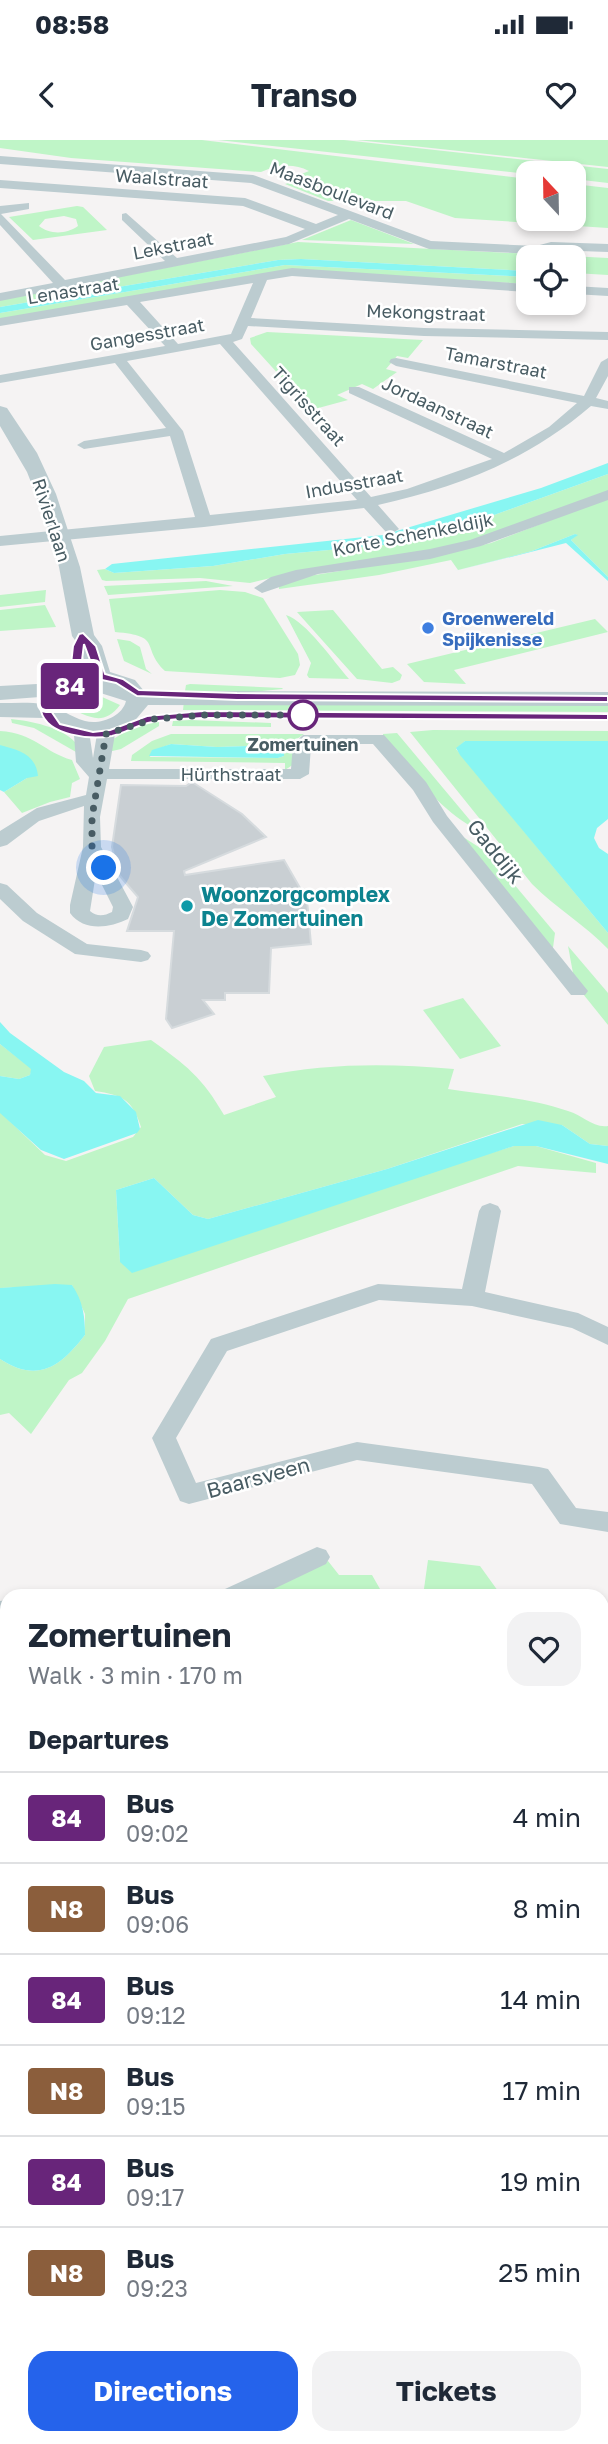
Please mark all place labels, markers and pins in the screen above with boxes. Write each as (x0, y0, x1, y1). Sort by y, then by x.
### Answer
place label: Groenwereld Spijkenisse (442, 607, 554, 650)
marker: Groenwereld Spijkenisse (420, 620, 436, 636)
marker: Zomertuinen (288, 700, 318, 730)
place label: Zomertuinen (248, 733, 359, 755)
place label: Woonzorgcomplex De Zomertuinen (201, 881, 390, 931)
marker: Woonzorgcomplex De Zomertuinen (179, 898, 195, 914)

